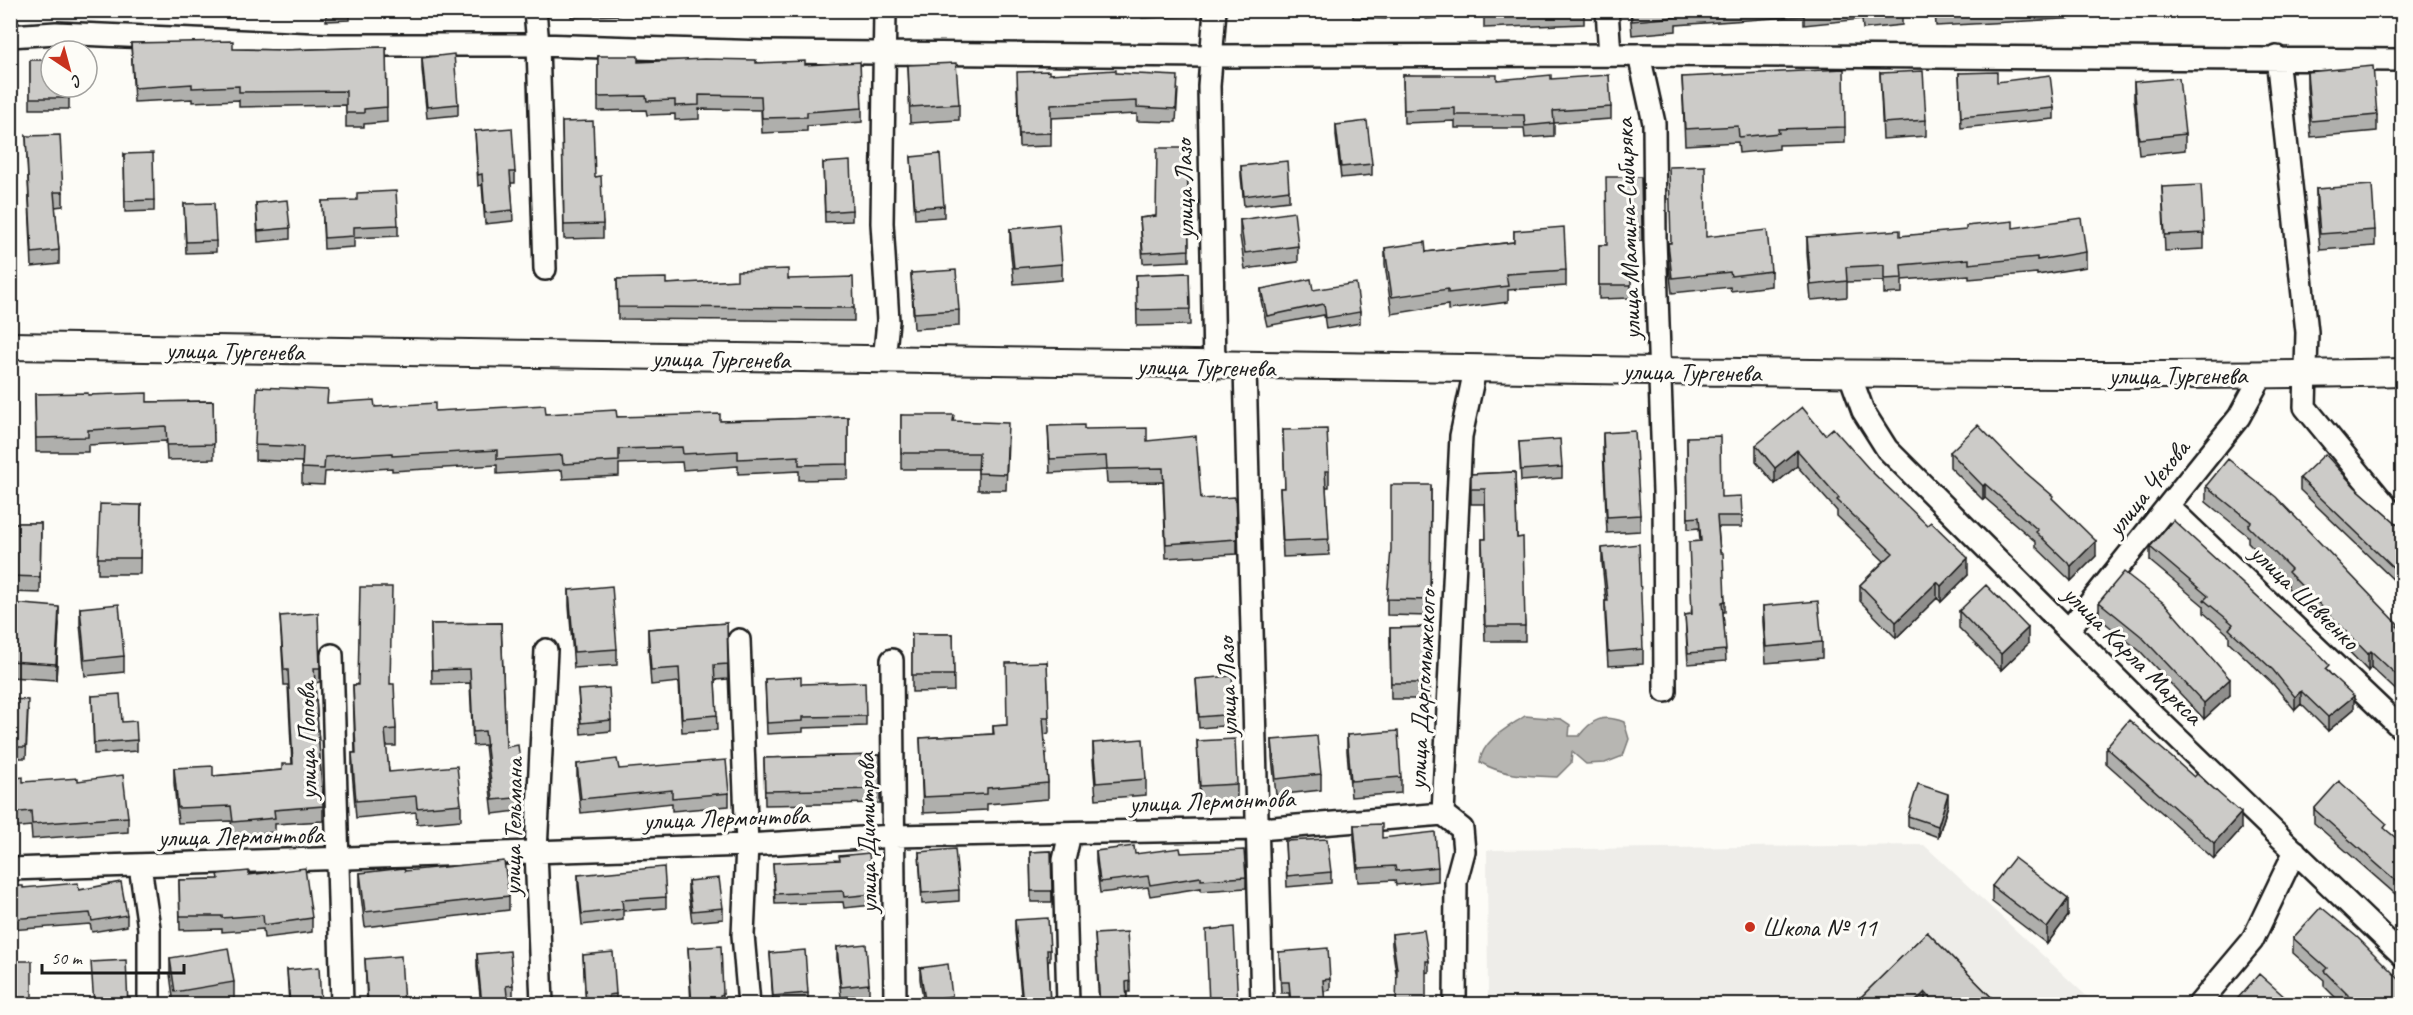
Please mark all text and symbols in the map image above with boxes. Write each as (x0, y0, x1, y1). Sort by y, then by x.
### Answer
north arrow (39, 39, 99, 99)
text: С (66, 70, 86, 92)
street label: улица Мамина-Сибиряка (1608, 116, 1648, 342)
street label: улица Лазо (1167, 136, 1201, 241)
street label: улица Тургенева (164, 333, 306, 369)
street label: улица Тургенева (650, 341, 792, 377)
street label: улица Тургенева (1135, 349, 1277, 385)
street label: улица Тургенева (1621, 354, 1763, 390)
street label: улица Тургенева (2107, 359, 2249, 392)
street label: улица Чехова (2098, 431, 2198, 545)
street label: улица Шевченко (2242, 535, 2368, 658)
street label: улица Карла Маркса (2055, 577, 2211, 733)
street label: улица Даргомыжского (1400, 587, 1444, 793)
street label: улица Лазо (1209, 634, 1245, 739)
street label: улица Попова (289, 680, 325, 802)
street label: улица Димитрова (849, 751, 885, 916)
street label: улица Тельмана (495, 756, 531, 898)
street label: улица Лермонтова (1127, 782, 1297, 820)
street label: улица Лермонтова (641, 799, 811, 837)
street label: улица Лермонтова (156, 818, 326, 854)
place label: Школа № 11 (1762, 911, 1878, 944)
marker: Школа № 11 (1743, 920, 1757, 934)
scale bar (42, 937, 184, 975)
text: 50 m (51, 947, 84, 969)

